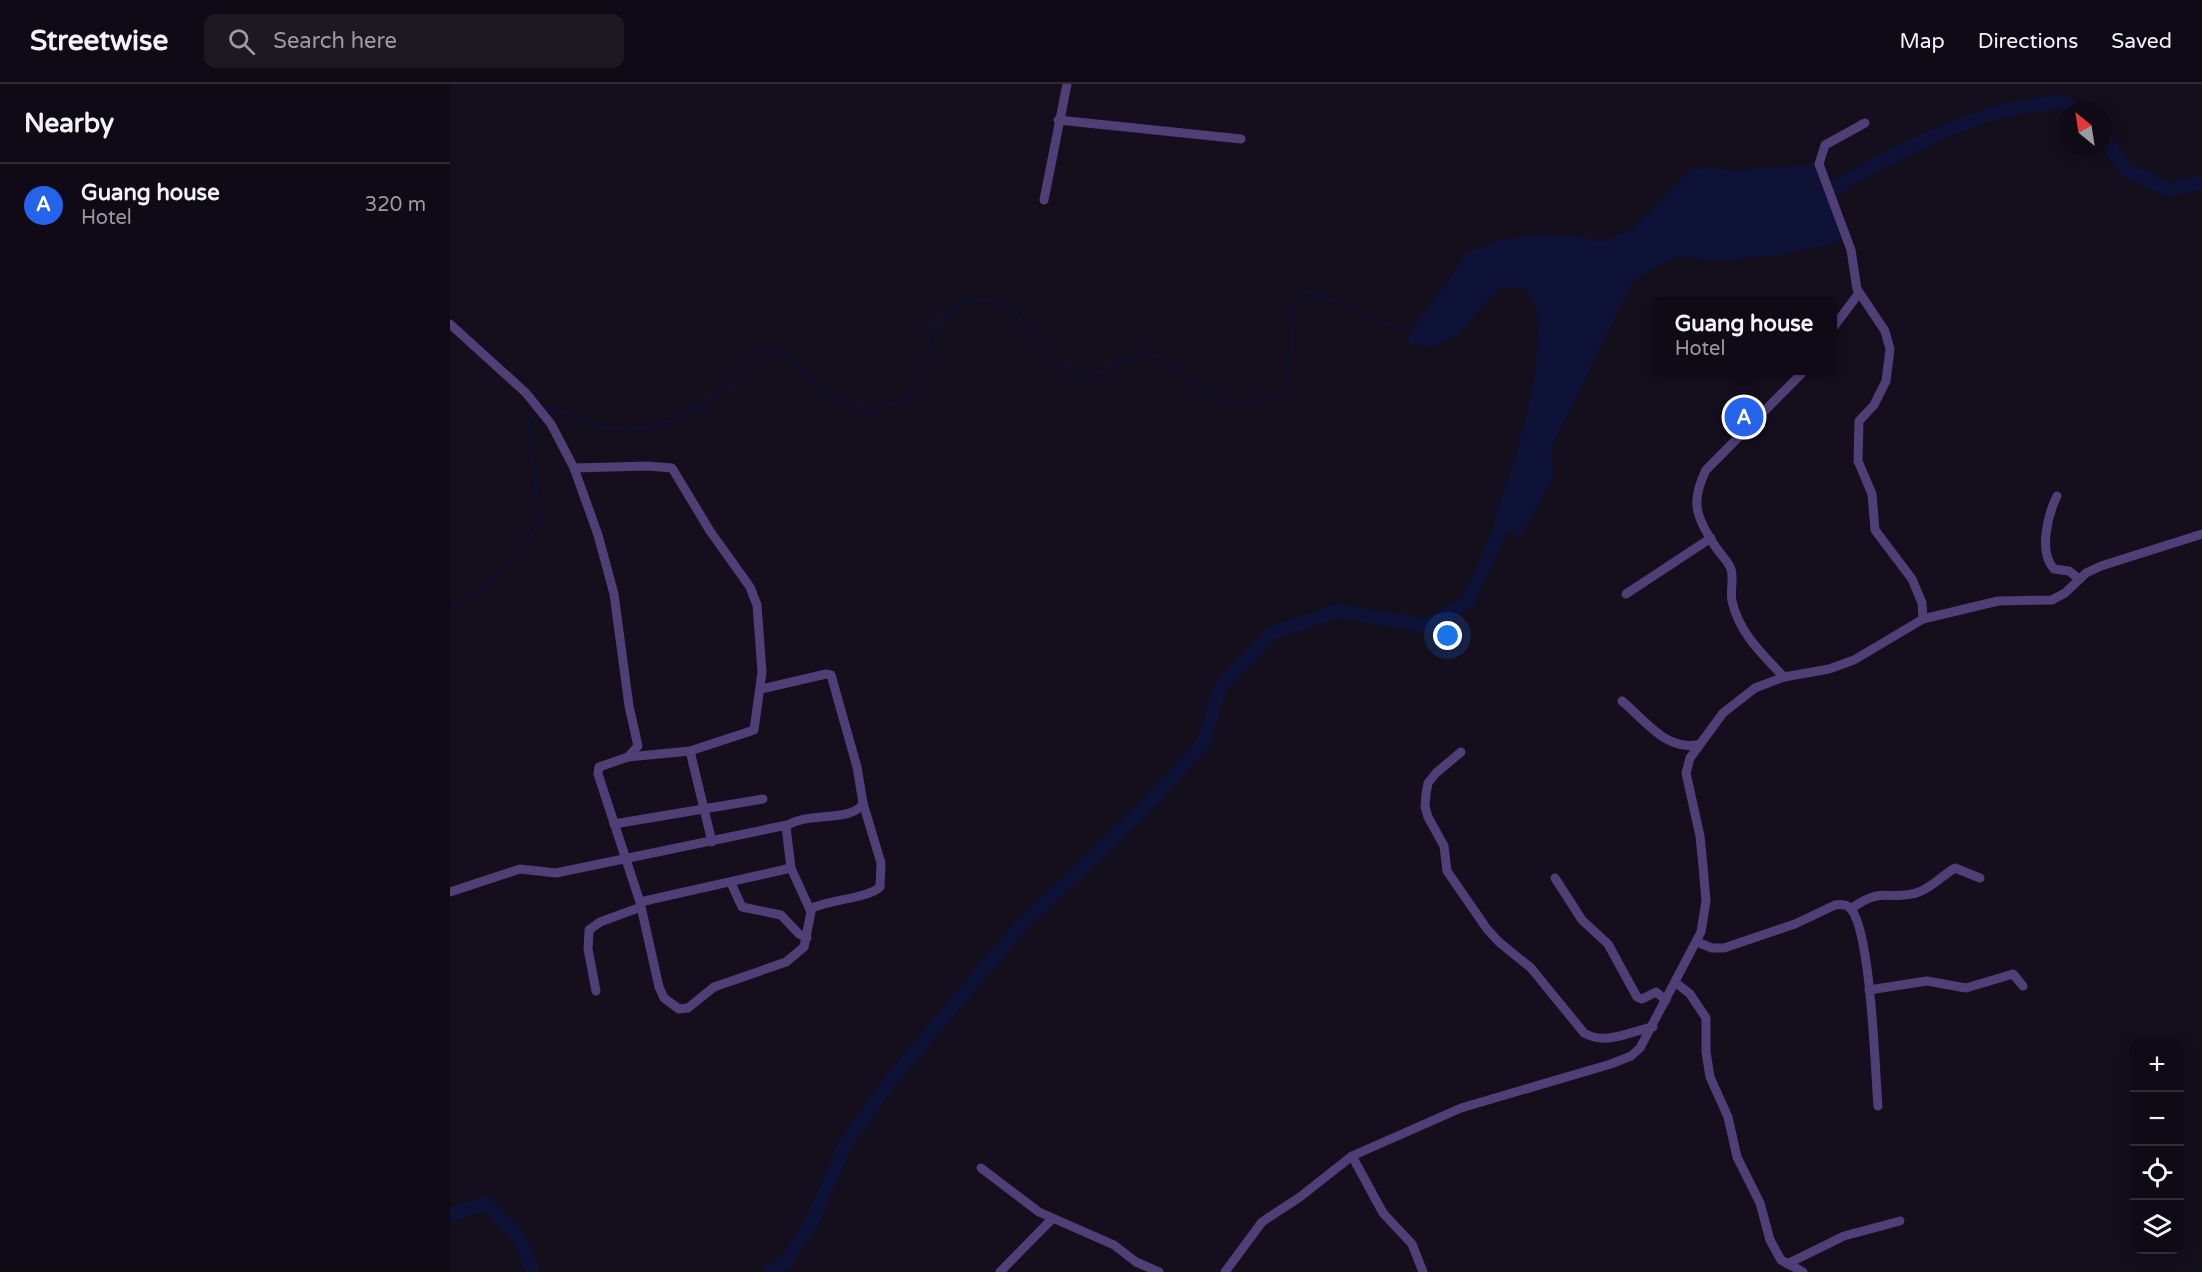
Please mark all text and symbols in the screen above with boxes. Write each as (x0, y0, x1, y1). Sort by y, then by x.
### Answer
search box (204, 14, 624, 68)
text: Streetwise (30, 24, 168, 58)
icon: search (225, 25, 258, 58)
text: Search here (273, 28, 397, 54)
text: Map (1899, 29, 1945, 54)
text: Directions (1978, 29, 2078, 54)
text: Saved (2111, 29, 2172, 54)
north arrow (2058, 102, 2112, 156)
text: Nearby (24, 108, 114, 139)
text: Guang house (81, 180, 220, 206)
text: A (36, 193, 51, 217)
text: 320 m (365, 193, 426, 217)
text: Hotel (81, 206, 132, 230)
popup (1651, 297, 1837, 375)
text: Guang house (1675, 311, 1813, 337)
text: Hotel (1675, 337, 1725, 361)
pin: A (1724, 394, 1764, 440)
your location (1433, 621, 1462, 650)
map controls (2130, 1038, 2184, 1254)
button: + (2130, 1038, 2184, 1092)
button: − (2130, 1092, 2184, 1146)
button: locate (2130, 1146, 2184, 1200)
button: layers (2130, 1200, 2184, 1254)

